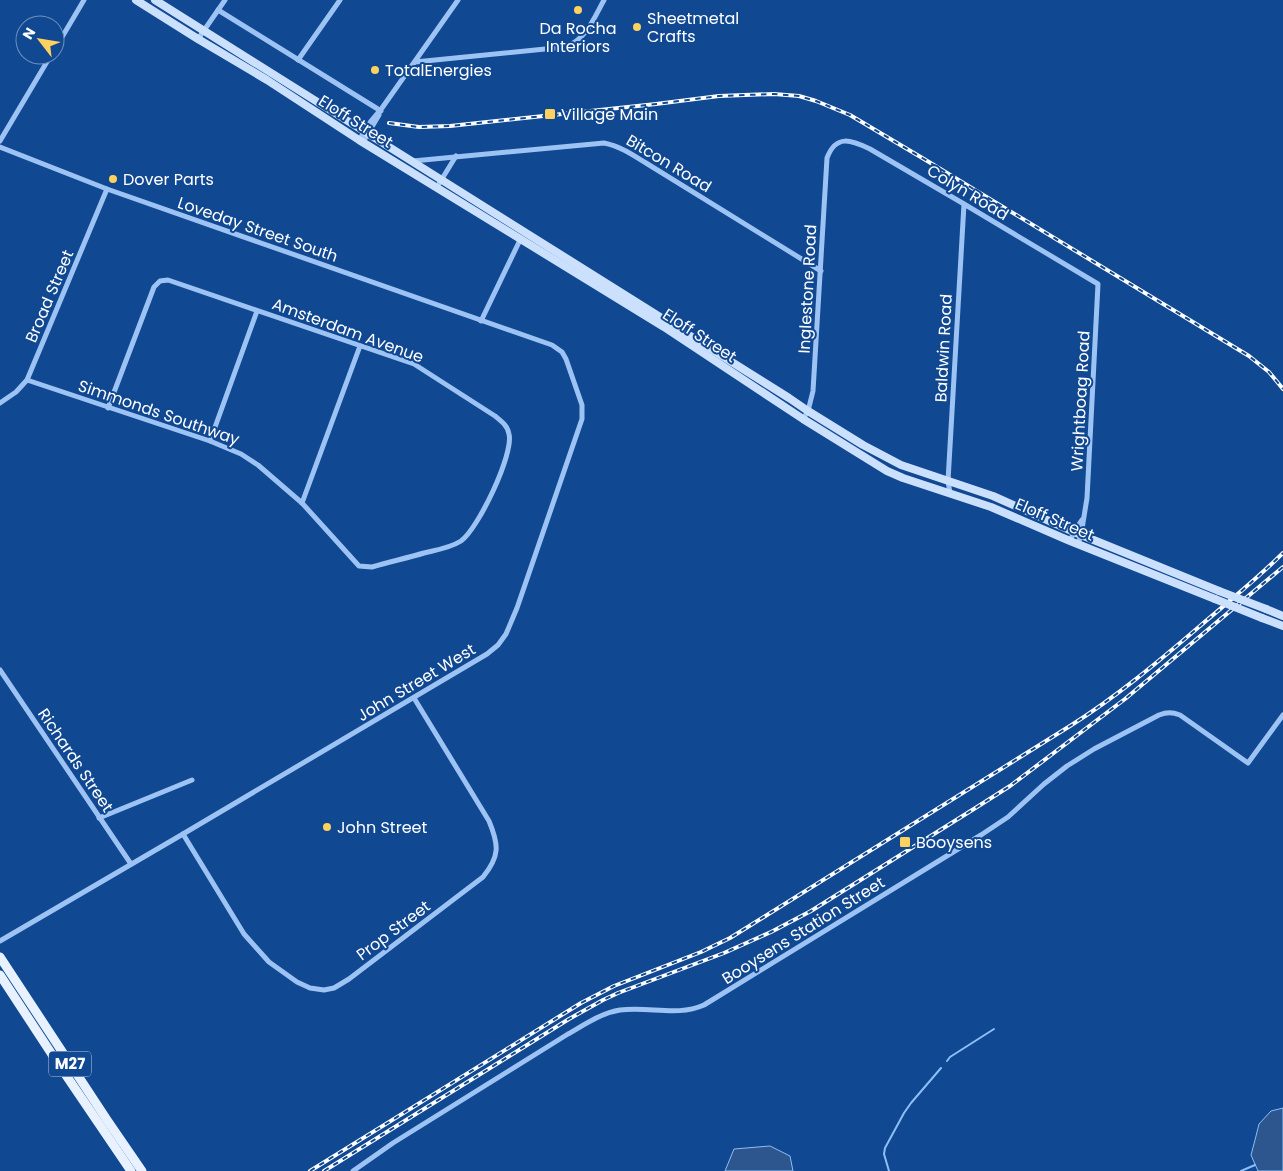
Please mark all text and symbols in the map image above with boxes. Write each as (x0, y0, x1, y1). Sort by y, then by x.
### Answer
marker: Da Rocha Interiors (572, 4, 584, 16)
place label: Sheetmetal Crafts (647, 7, 739, 48)
north arrow (15, 15, 65, 65)
place label: Da Rocha Interiors (539, 17, 617, 58)
marker: Sheetmetal Crafts (631, 21, 643, 33)
text: N (18, 24, 40, 43)
place label: TotalEnergies (385, 59, 492, 82)
marker: TotalEnergies (369, 64, 381, 76)
street label: Eloff Street (314, 89, 398, 154)
place label: Village Main (561, 103, 658, 126)
marker: Village Main (543, 107, 557, 121)
street label: Bitcon Road (622, 129, 716, 198)
street label: Colyn Road (923, 159, 1013, 226)
place label: Dover Parts (123, 168, 214, 191)
marker: Dover Parts (107, 173, 119, 185)
street label: Loveday Street South (175, 191, 341, 268)
street label: Inglestone Road (793, 224, 822, 354)
street label: Broad Street (20, 246, 79, 346)
street label: Amsterdam Avenue (269, 292, 427, 369)
street label: Baldwin Road (929, 293, 958, 403)
street label: Eloff Street (658, 303, 741, 368)
street label: Wrightboag Road (1065, 330, 1096, 472)
street label: Simmonds Southway (75, 374, 243, 451)
street label: Eloff Street (1012, 492, 1098, 547)
street label: John Street West (353, 638, 480, 727)
street label: Richards Street (32, 704, 119, 817)
place label: John Street (337, 816, 427, 839)
marker: John Street (321, 821, 333, 833)
place label: Booysens (916, 831, 992, 854)
marker: Booysens (898, 835, 912, 849)
street label: Booysens Station Street (718, 871, 889, 990)
street label: Prop Street (351, 895, 435, 966)
road number: M27 (49, 1052, 91, 1076)

